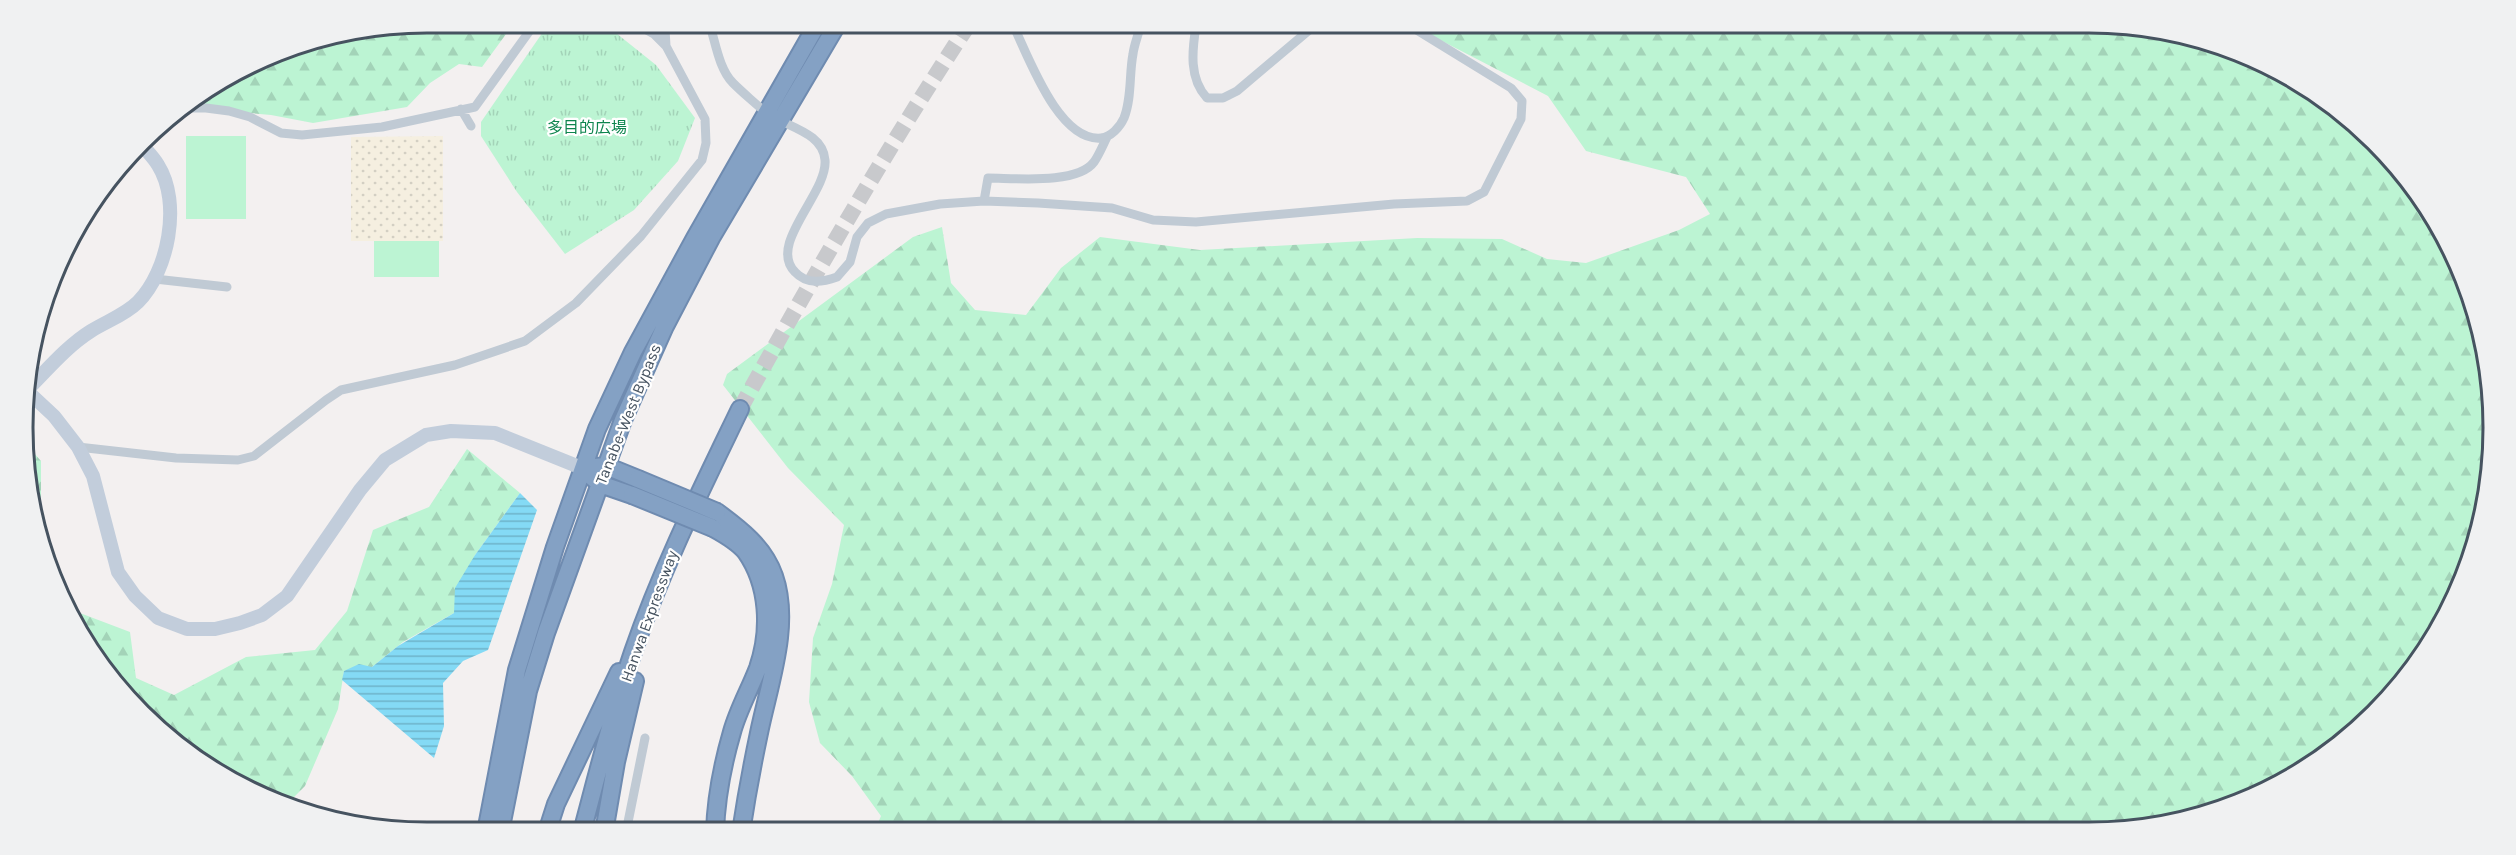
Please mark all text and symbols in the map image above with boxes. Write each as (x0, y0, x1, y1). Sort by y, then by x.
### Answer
park label: 多目的広場 (547, 118, 627, 137)
street label: Tanabe-West Bypass (591, 341, 665, 487)
street label: Hanwa Expressway (616, 547, 682, 684)

